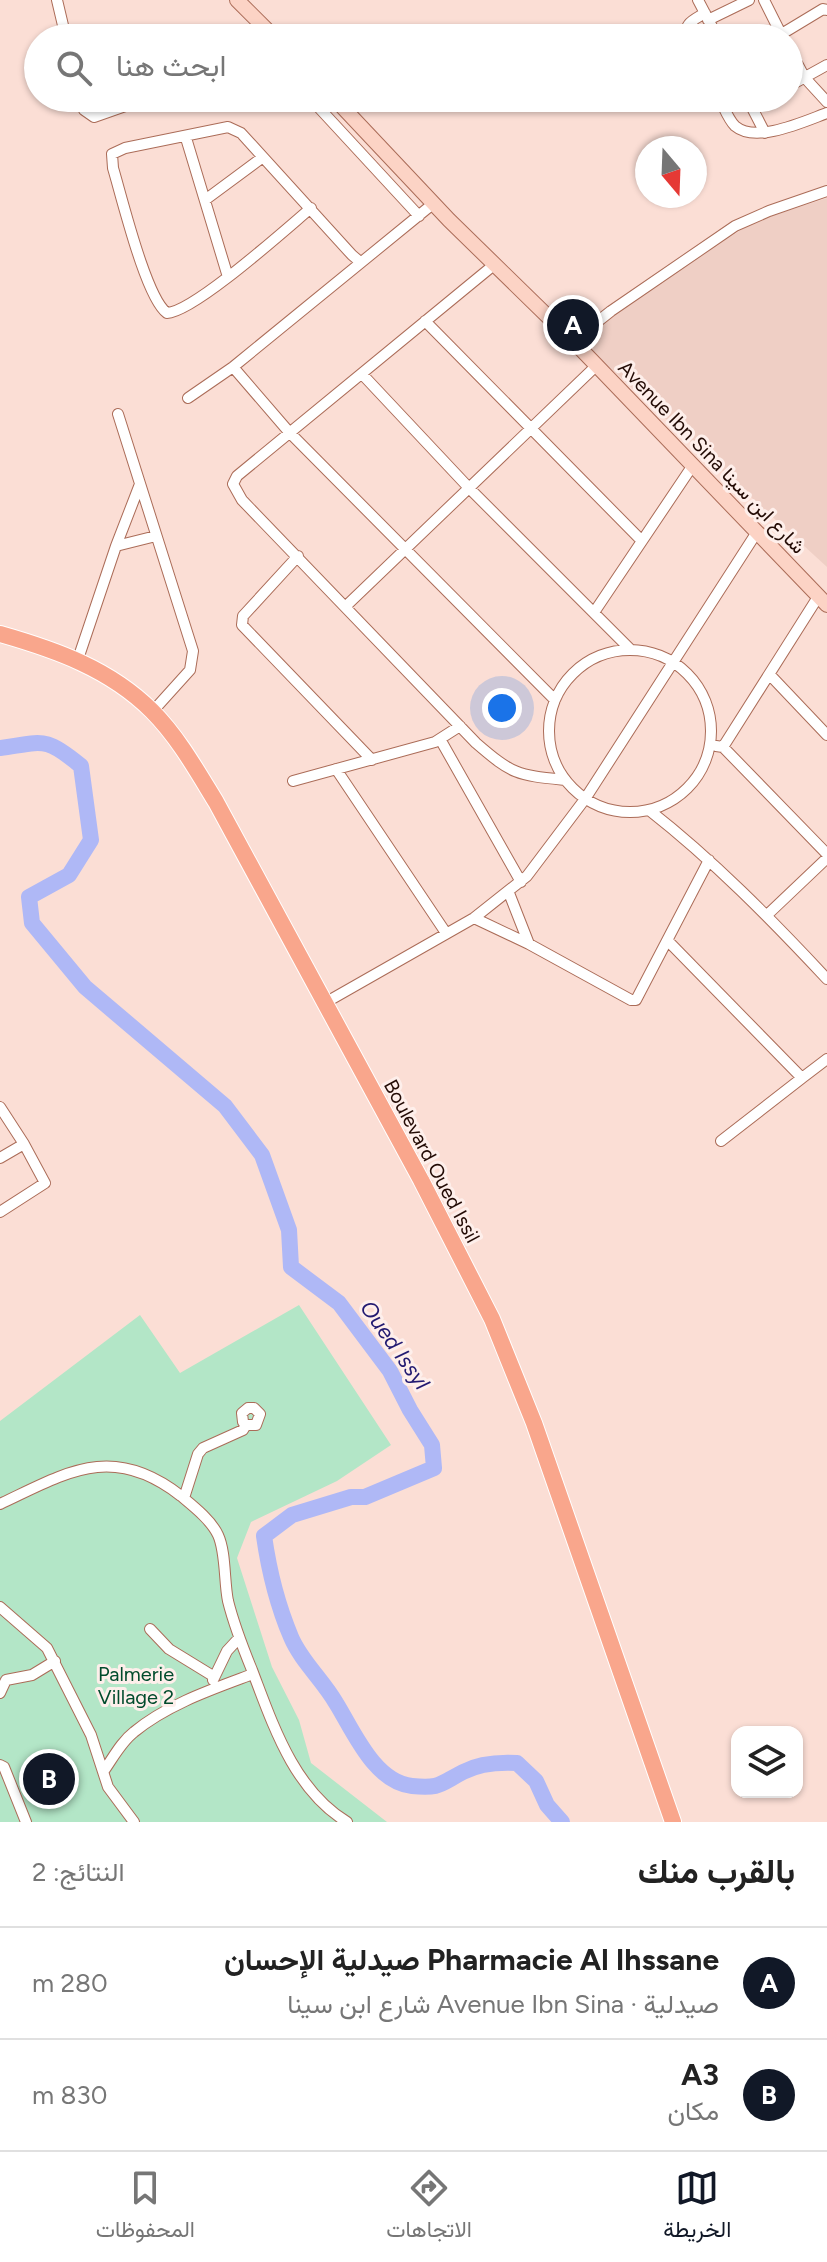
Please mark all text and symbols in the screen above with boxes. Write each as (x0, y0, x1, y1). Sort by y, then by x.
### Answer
search box (24, 24, 803, 112)
icon: search (52, 46, 96, 90)
text: ابحث هنا (116, 47, 226, 84)
north arrow (635, 136, 707, 208)
pin: A (547, 295, 599, 355)
street label: Avenue Ibn Sina شارع ابن سينا (612, 355, 811, 560)
your location (482, 688, 522, 728)
street label: Boulevard Oued Issil (379, 1075, 485, 1247)
water label: Oued Issyl (354, 1295, 436, 1395)
park label: Palmerie Village 2 (98, 1662, 174, 1709)
map controls (731, 1726, 803, 1798)
button: layers (731, 1726, 803, 1798)
pin: B (23, 1749, 75, 1809)
text: بالقرب منك (638, 1851, 795, 1892)
text: النتائج: 2 (32, 1856, 124, 1888)
text: Pharmacie Al Ihssane صيدلية الإحسان (224, 1941, 719, 1978)
text: 280 m (32, 1967, 108, 1999)
text: A (760, 1967, 778, 1999)
text: صيدلية · Avenue Ibn Sina شارع ابن سينا (287, 1988, 719, 2020)
text: A3 (681, 2056, 719, 2093)
text: 830 m (32, 2079, 107, 2111)
text: B (761, 2079, 777, 2111)
text: مكان (667, 2095, 719, 2127)
tab: المحفوظات (96, 2166, 195, 2249)
tab: الاتجاهات (386, 2166, 472, 2249)
tab: الخريطة (663, 2166, 731, 2249)

